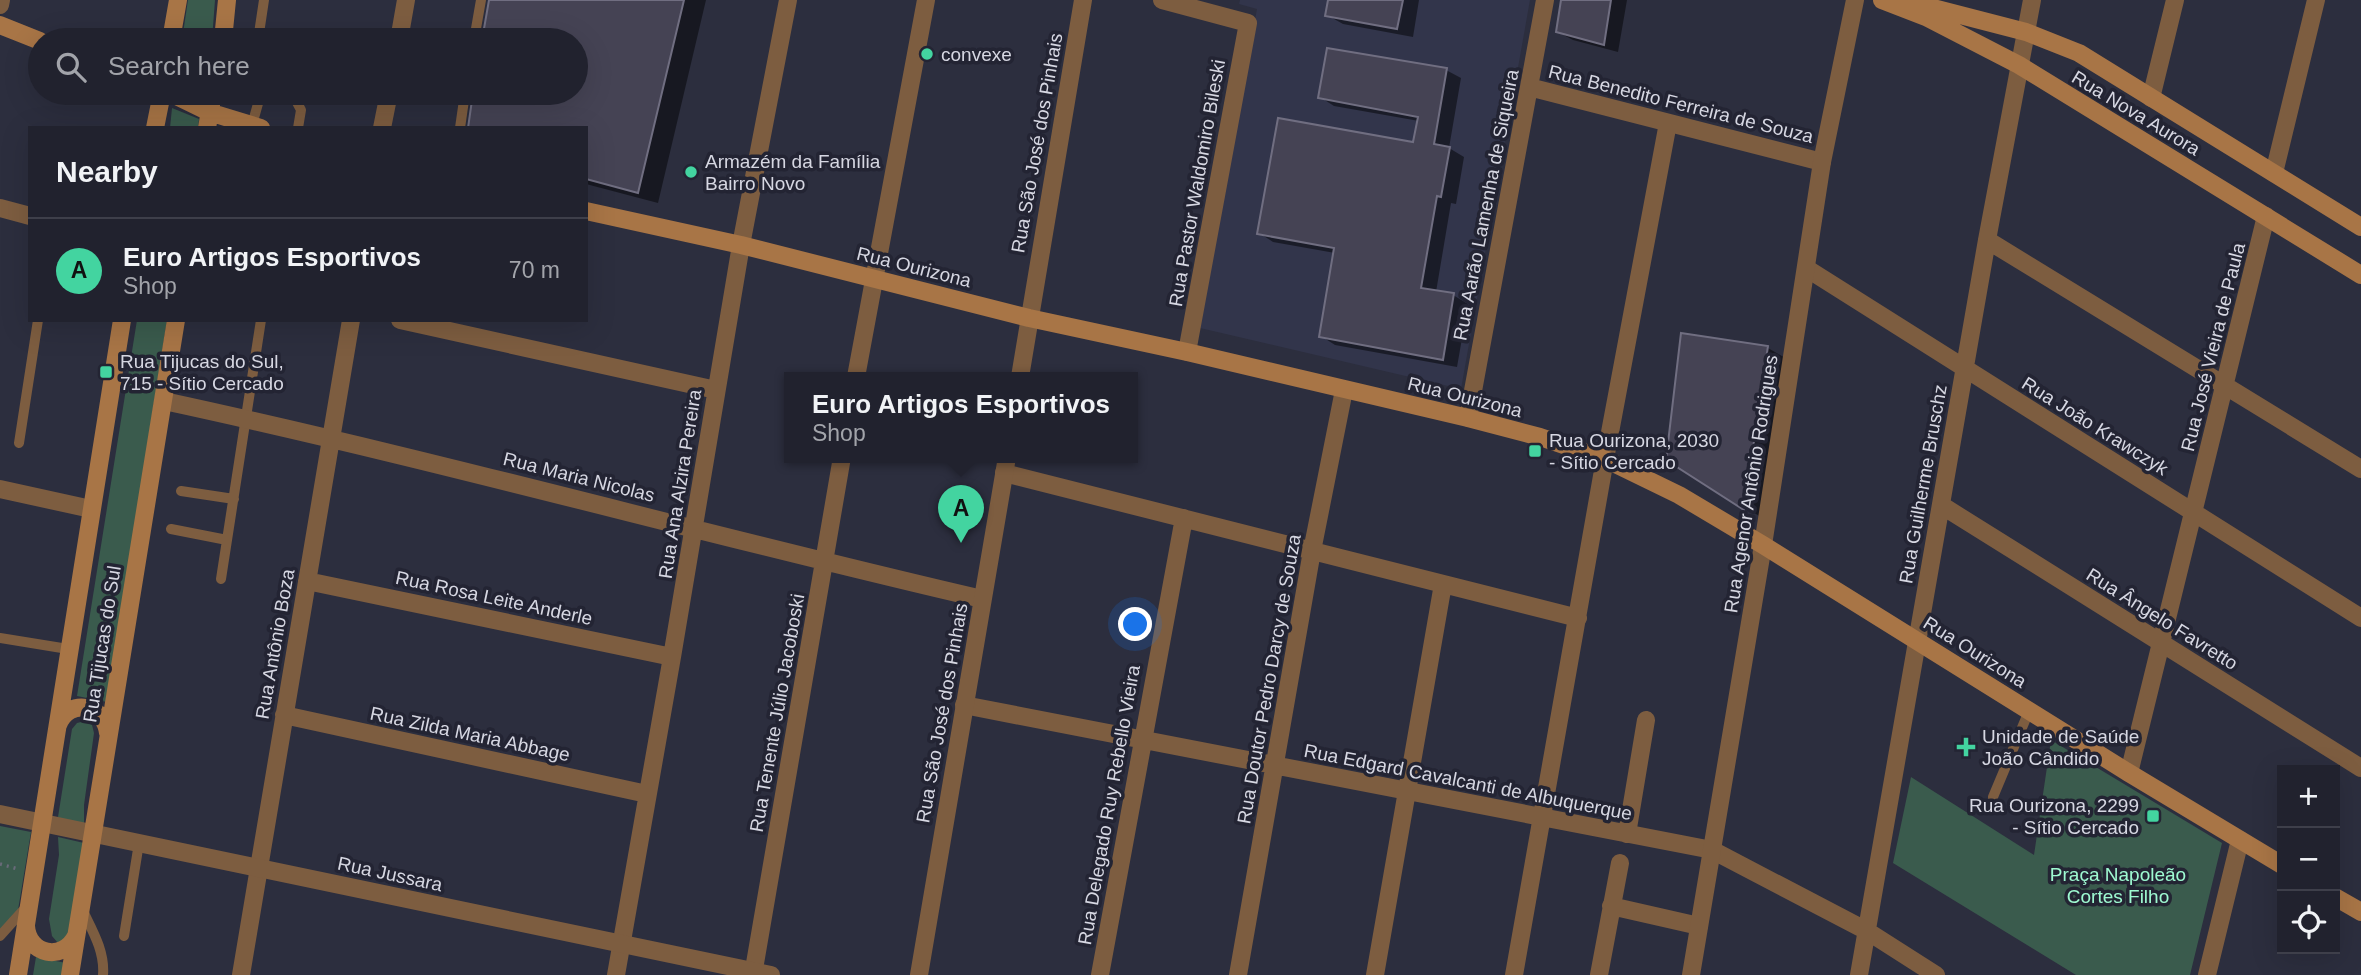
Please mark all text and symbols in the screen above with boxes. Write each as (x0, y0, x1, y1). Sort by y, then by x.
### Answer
search box (28, 28, 588, 105)
street label: Rua São José dos Pinhais (1007, 31, 1067, 255)
place label: convexe (941, 44, 1012, 65)
marker: convexe (919, 46, 935, 62)
icon: search (52, 48, 90, 86)
text: Search here (108, 51, 250, 81)
street label: Rua Pastor Waldomiro Bileski (1165, 58, 1229, 308)
street label: Rua Benedito Ferreira de Souza (1546, 61, 1816, 147)
street label: Rua Nova Aurora (2068, 66, 2204, 160)
street label: Rua Aarão Lamenha de Siqueira (1449, 67, 1523, 342)
place label: Armazém da Família Bairro Novo (705, 151, 881, 194)
text: Nearby (56, 155, 158, 188)
marker: Armazém da Família Bairro Novo (683, 164, 699, 180)
street label: Rua José Vieira de Paula (2177, 240, 2249, 453)
text: Euro Artigos Esportivos (123, 242, 421, 272)
street label: Rua Ourizona (855, 243, 974, 291)
text: A (71, 257, 87, 283)
text: 70 m (509, 257, 560, 283)
text: Shop (123, 273, 177, 299)
place label: Rua Tijucas do Sul, 715 - Sítio Cercado (120, 351, 284, 394)
street label: Rua Agenor Antônio Rodrigues (1720, 354, 1782, 614)
marker: Rua Tijucas do Sul, 715 - Sítio Cercado (98, 364, 114, 380)
popup (784, 372, 1138, 463)
street label: Rua Ourizona (1406, 373, 1525, 421)
street label: Rua João Krawczyk (2018, 373, 2172, 480)
street label: Rua Guilherme Bruschz (1895, 383, 1951, 585)
street label: Rua Ana Alzira Pereira (655, 388, 705, 580)
text: Euro Artigos Esportivos (812, 389, 1110, 419)
text: Shop (812, 420, 866, 446)
place label: Rua Ourizona, 2030 - Sítio Cercado (1549, 430, 1719, 473)
marker: Rua Ourizona, 2030 - Sítio Cercado (1527, 443, 1543, 459)
street label: Rua Maria Nicolas (501, 448, 657, 506)
pin: A (938, 485, 984, 543)
street label: Rua Doutor Pedro Darcy de Souza (1233, 532, 1305, 825)
street label: Rua Tijucas do Sul (79, 564, 125, 724)
street label: Rua Ângelo Favretto (2083, 564, 2241, 674)
street label: Rua Antônio Boza (251, 567, 299, 721)
street label: Rua Rosa Leite Anderle (394, 567, 594, 629)
street label: Rua Tenente Júlio Jacoboski (746, 592, 808, 834)
street label: Rua São José dos Pinhais (912, 601, 972, 825)
your location (1118, 607, 1152, 641)
street label: Rua Ourizona (1920, 612, 2031, 692)
street label: Rua Delegado Ruy Rebello Vieira (1074, 663, 1144, 947)
street label: Rua Zilda Maria Abbage (368, 703, 572, 765)
place label: Unidade de Saúde João Cândido (1982, 726, 2139, 769)
marker: Unidade de Saúde João Cândido (1956, 737, 1976, 757)
street label: Rua Edgard Cavalcanti de Albuquerque (1302, 740, 1634, 824)
map controls (2277, 765, 2340, 954)
button: + (2277, 765, 2340, 828)
place label: Rua Ourizona, 2299 - Sítio Cercado (1969, 795, 2139, 838)
marker: Rua Ourizona, 2299 - Sítio Cercado (2145, 808, 2161, 824)
button: − (2277, 828, 2340, 891)
street label: Rua Jussara (336, 853, 445, 895)
park label: Praça Napoleão Cortes Filho (2050, 864, 2186, 907)
button: locate (2277, 891, 2340, 954)

